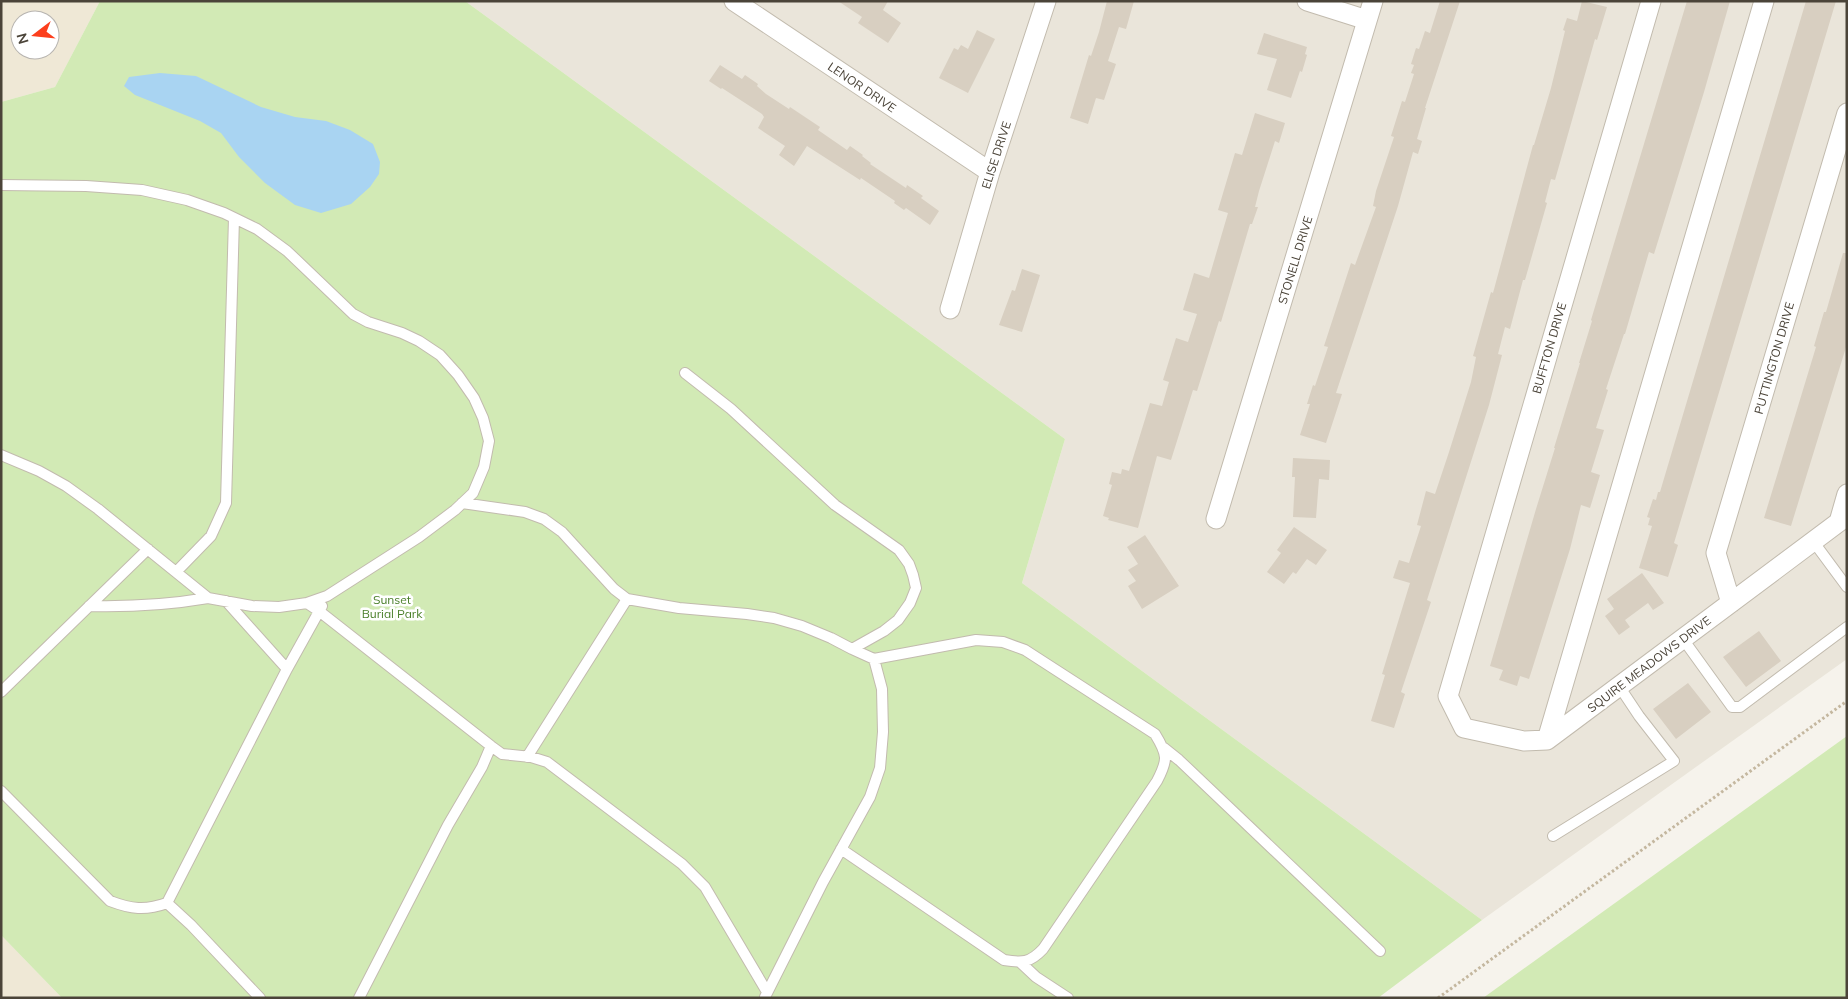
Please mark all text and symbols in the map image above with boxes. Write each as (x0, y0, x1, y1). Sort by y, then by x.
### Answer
north arrow (10, 10, 60, 60)
text: N (12, 31, 33, 46)
street label: LENOR DRIVE (825, 59, 899, 115)
street label: ELISE DRIVE (978, 119, 1014, 191)
street label: STONELL DRIVE (1274, 214, 1316, 306)
street label: PUTTINGTON DRIVE (1751, 300, 1797, 416)
street label: BUFFTON DRIVE (1529, 301, 1569, 395)
park label: Sunset Burial Park (362, 592, 423, 621)
street label: SQUIRE MEADOWS DRIVE (1584, 613, 1714, 715)

